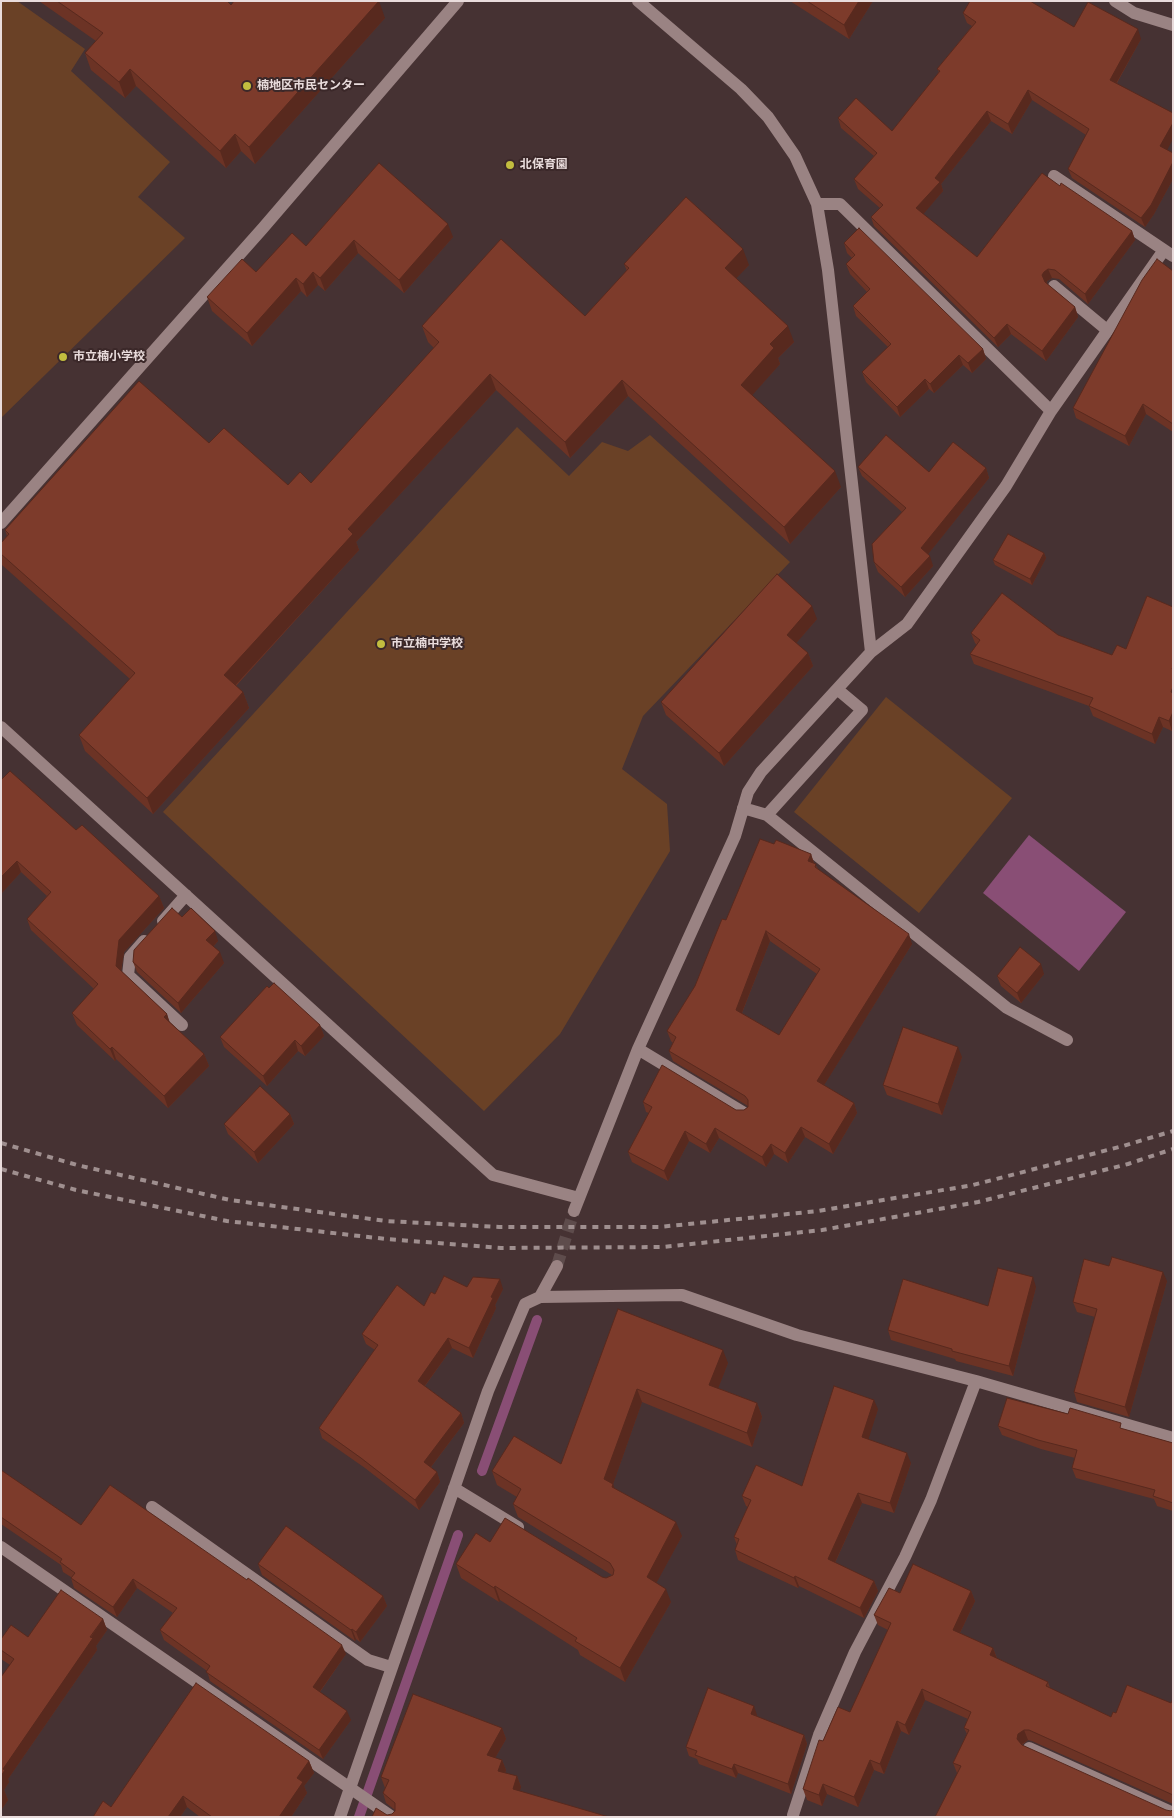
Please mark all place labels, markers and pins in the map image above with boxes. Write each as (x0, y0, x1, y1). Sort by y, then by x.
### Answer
place label: 楠地区市民センター (257, 79, 365, 93)
marker: 楠地区市民センター (241, 80, 253, 92)
place label: 北保育園 (520, 158, 568, 172)
marker: 北保育園 (504, 159, 516, 171)
place label: 市立楠小学校 (73, 350, 145, 364)
marker: 市立楠小学校 (57, 351, 69, 363)
place label: 市立楠中学校 (391, 637, 463, 651)
marker: 市立楠中学校 (375, 638, 387, 650)

